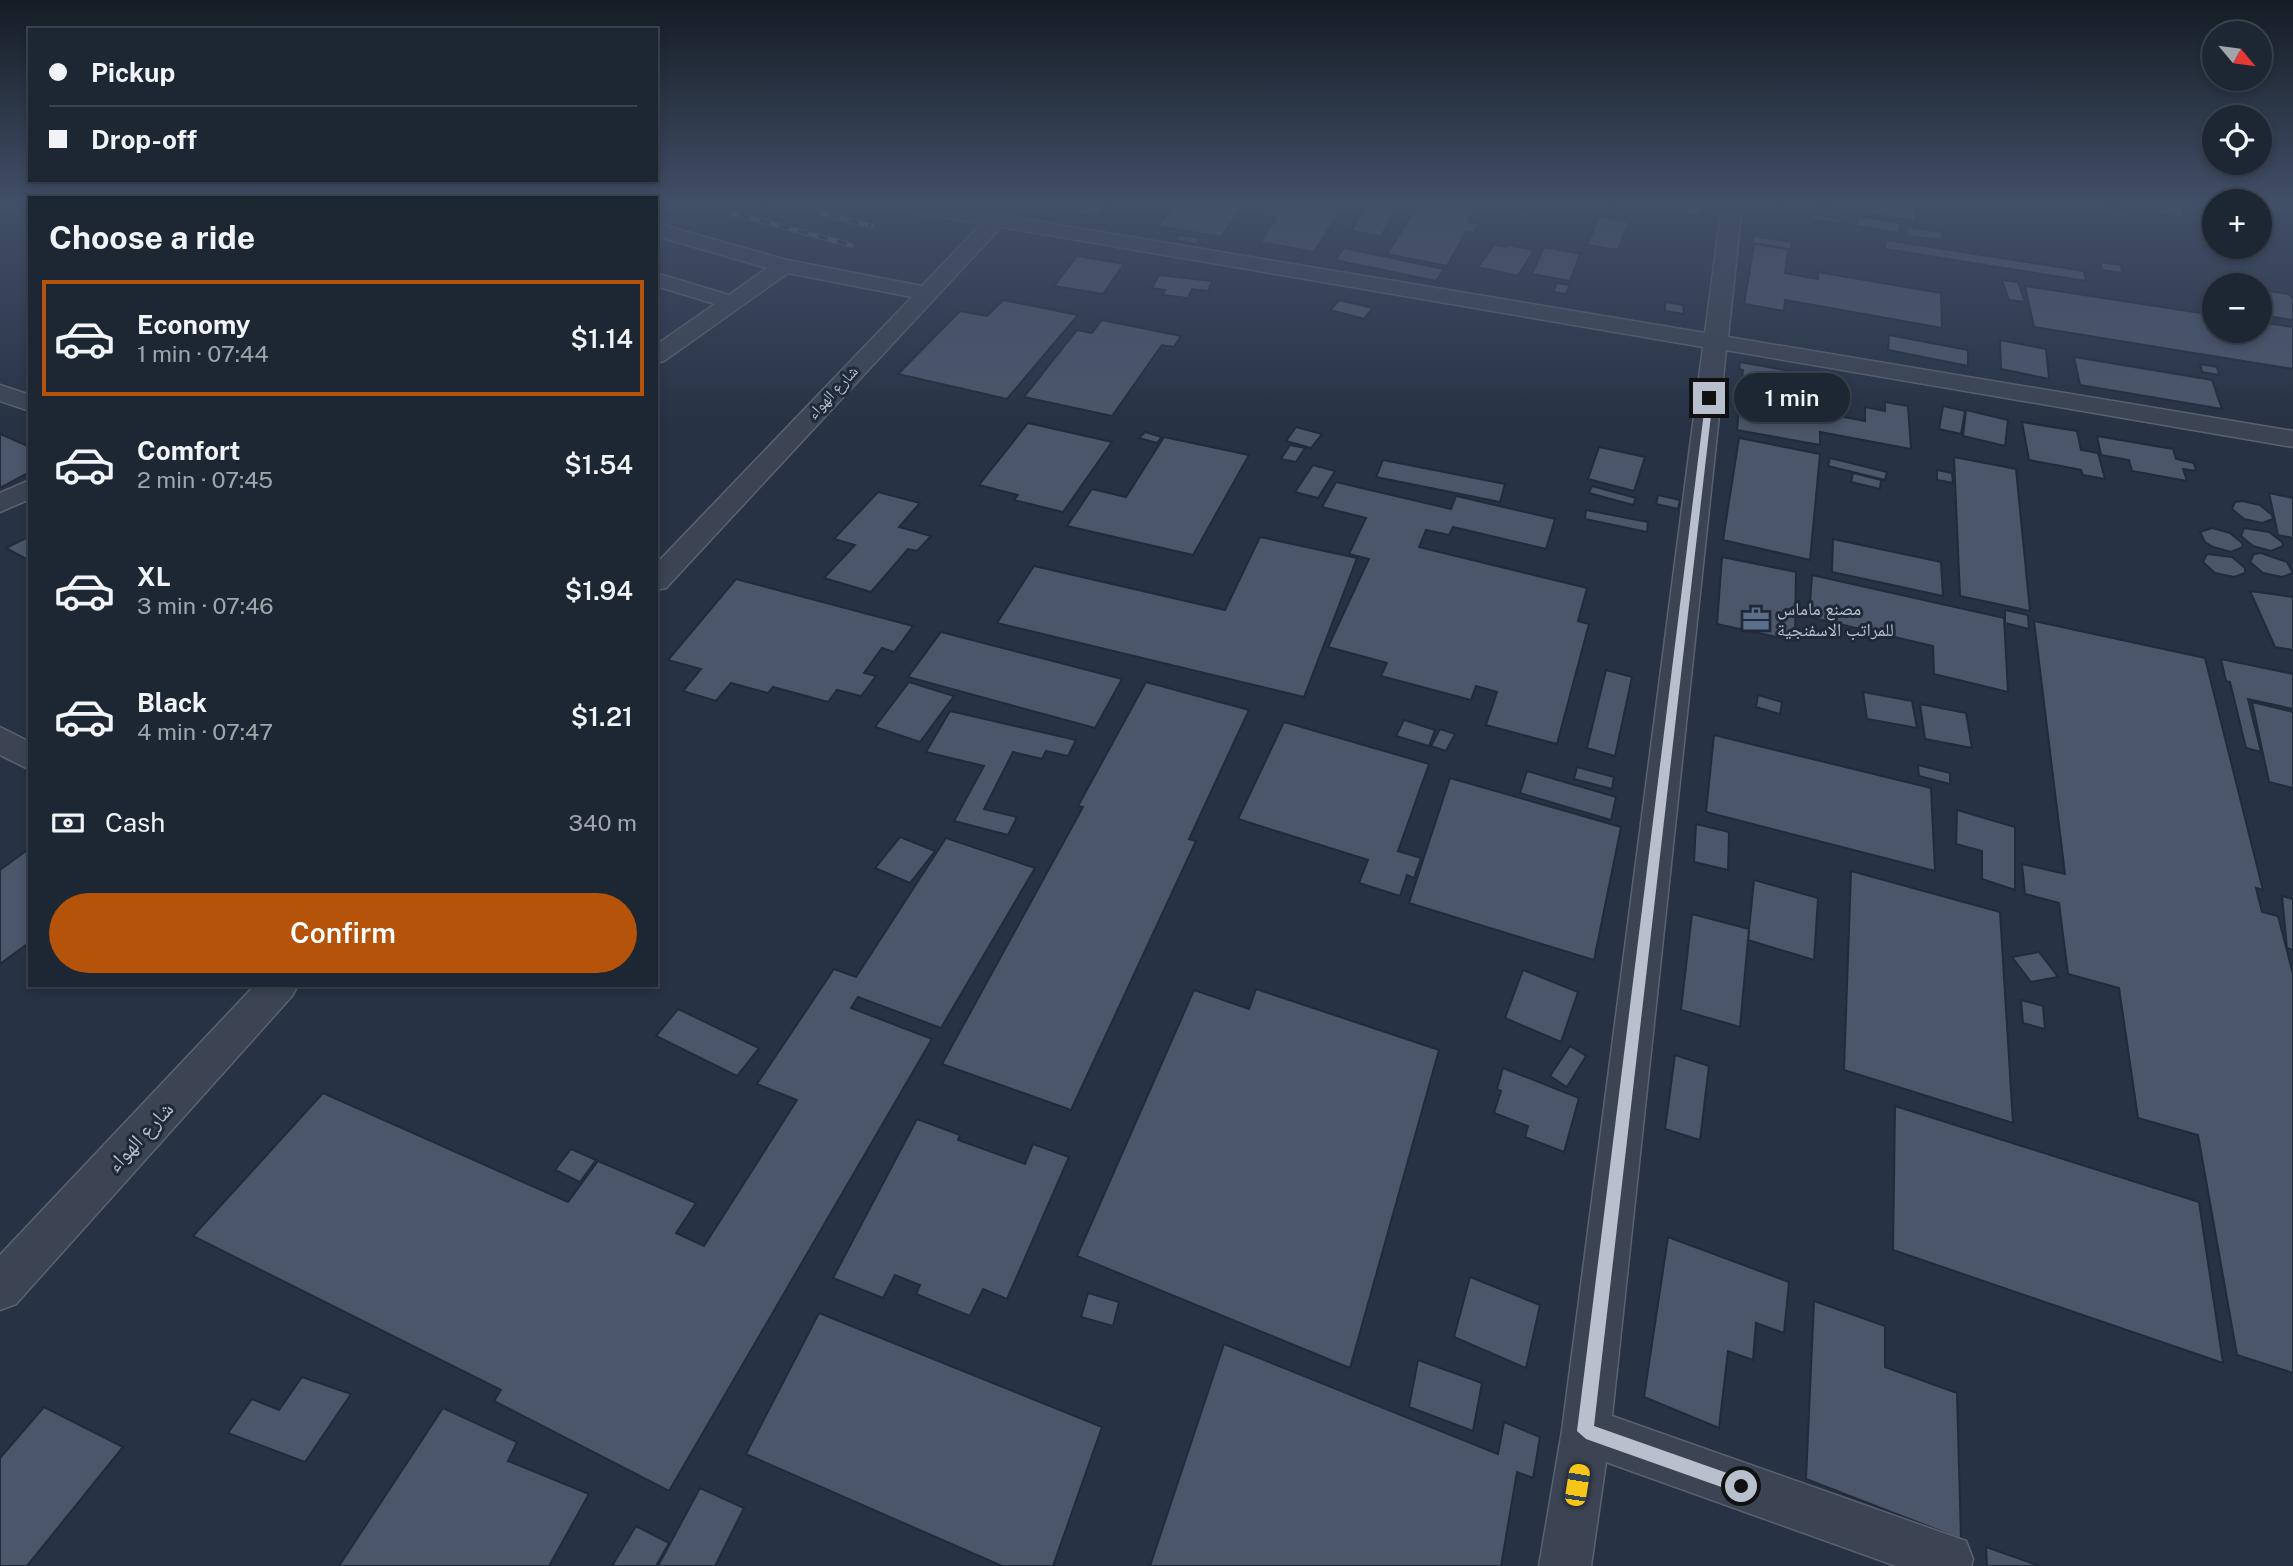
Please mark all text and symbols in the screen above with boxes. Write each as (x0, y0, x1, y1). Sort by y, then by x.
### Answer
north arrow (2202, 21, 2272, 91)
map controls (2202, 21, 2272, 343)
text: Pickup (91, 57, 175, 88)
button: locate (2202, 105, 2272, 175)
text: Drop-off (91, 124, 197, 155)
button: + (2202, 189, 2272, 259)
text: Choose a ride (49, 219, 255, 256)
button: − (2202, 273, 2272, 343)
icon: car (53, 307, 116, 370)
text: Economy (137, 309, 250, 340)
text: $1.14 (571, 323, 633, 354)
text: 1 min · 07:44 (137, 340, 269, 367)
street label: شارع الهواء (803, 362, 863, 424)
callout: 1 min (1734, 374, 1849, 422)
route end (1693, 382, 1725, 414)
text: 1 min (1765, 384, 1819, 411)
icon: car (53, 433, 116, 496)
text: Comfort (137, 435, 240, 466)
text: $1.54 (564, 449, 633, 480)
text: 2 min · 07:45 (137, 466, 273, 493)
icon: car (53, 559, 116, 622)
text: XL (137, 561, 171, 592)
text: $1.94 (565, 575, 633, 606)
text: 3 min · 07:46 (137, 592, 274, 619)
place label: مصنع ماماس للمراتب الاسفنجية (1777, 598, 1894, 641)
office icon: مصنع ماماس للمراتب الاسفنجية (1741, 604, 1771, 634)
icon: car (53, 685, 116, 748)
text: Black (137, 687, 207, 718)
text: $1.21 (571, 701, 633, 732)
text: 4 min · 07:47 (137, 718, 273, 745)
icon: cash (49, 804, 87, 842)
text: Cash (105, 807, 165, 838)
text: 340 m (569, 809, 637, 836)
button: Confirm (49, 893, 637, 973)
street label: شارع الهواء (101, 1097, 179, 1177)
car (1564, 1463, 1591, 1507)
route start (1725, 1470, 1757, 1502)

